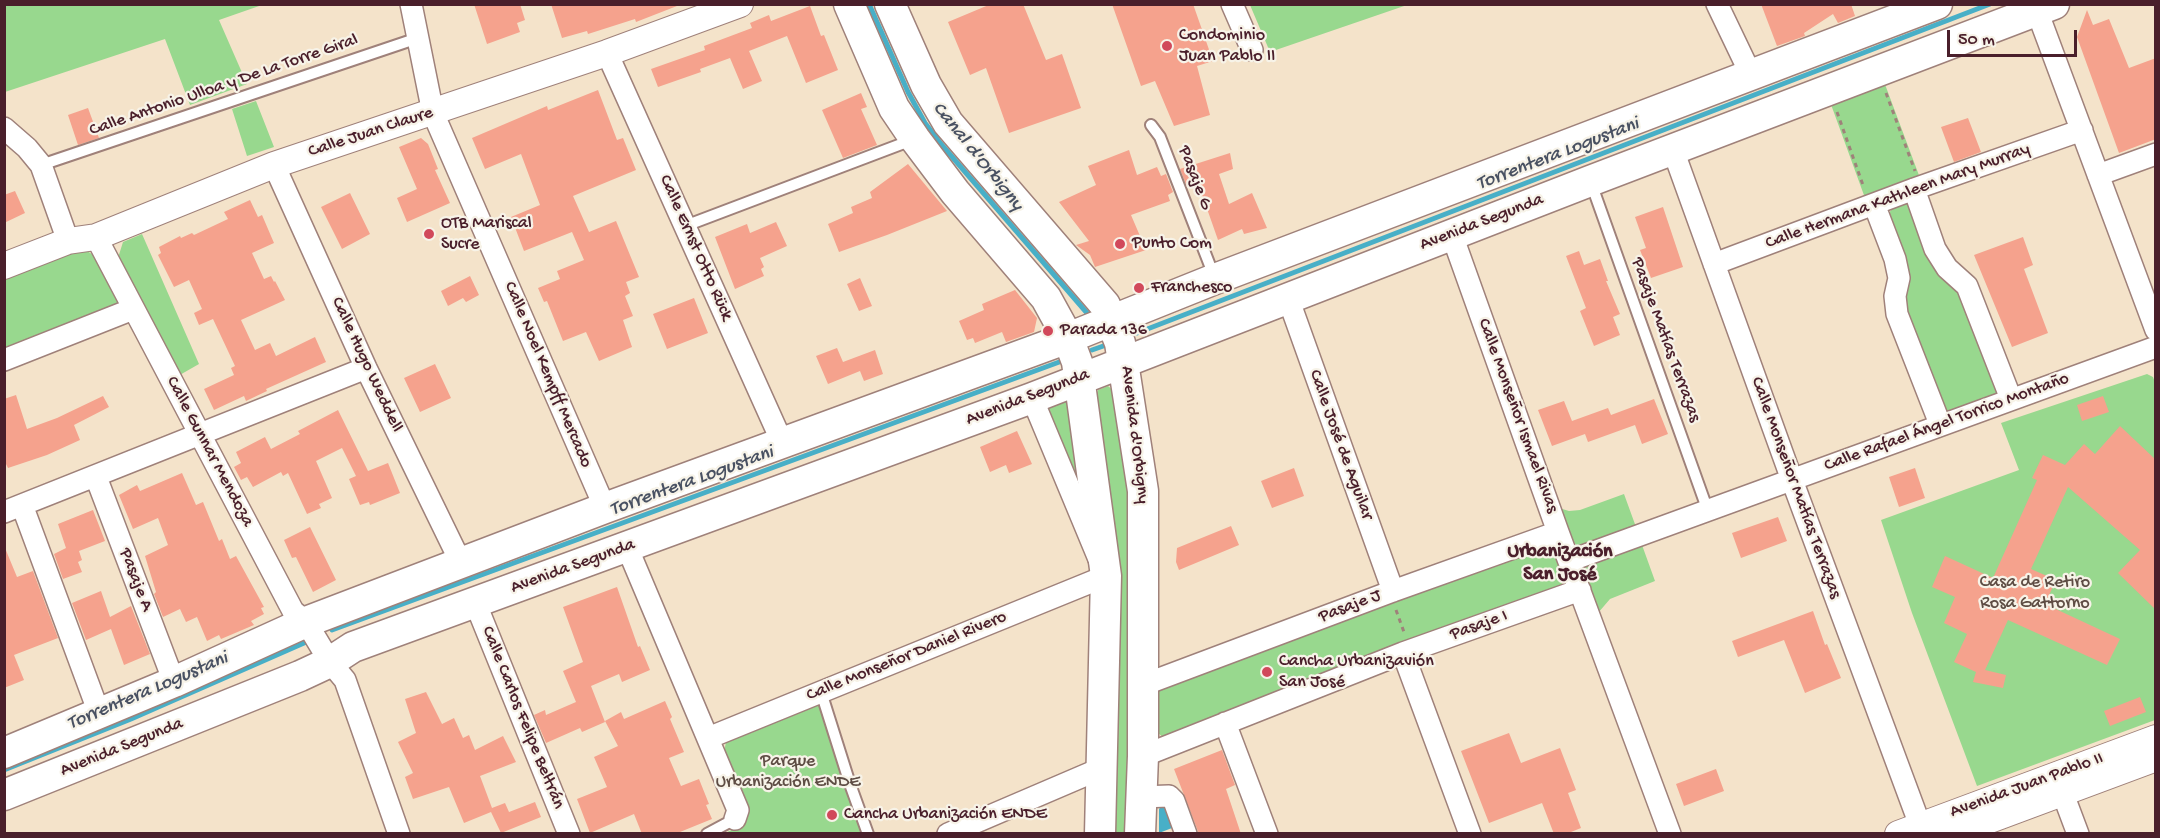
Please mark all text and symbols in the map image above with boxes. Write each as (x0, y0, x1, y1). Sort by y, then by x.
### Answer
scale bar (1950, 18, 2080, 56)
place label: Condominio Juan Pablo II (1179, 25, 1275, 68)
street label: Calle Antonio Ulloa y De La Torre Giral (87, 30, 361, 142)
text: 50 m (1958, 30, 1995, 51)
marker: Condominio Juan Pablo II (1160, 39, 1174, 53)
water label: Canal d'Orbigny (926, 98, 1028, 216)
street label: Calle Juan Claure (306, 103, 436, 163)
water label: Torrentera Logustani (1473, 113, 1643, 197)
street label: Calle Hermana Kathleen Mary Murray (1763, 139, 2033, 255)
street label: Pasaje G (1172, 143, 1216, 213)
street label: Calle Ernst Otto Rück (653, 172, 737, 324)
street label: Avenida Segunda (1417, 190, 1547, 256)
place label: OTB Mariscal Sucre (441, 213, 532, 256)
marker: OTB Mariscal Sucre (422, 227, 436, 241)
place label: Punto Com (1132, 233, 1212, 255)
marker: Punto Com (1113, 237, 1127, 251)
street label: Pasaje Matías Terrazas (1625, 255, 1705, 425)
place label: Franchesco (1151, 277, 1232, 299)
street label: Calle Noel Kempff Mercado (498, 279, 596, 471)
marker: Franchesco (1132, 281, 1146, 295)
street label: Calle Hugo Weddell (325, 294, 407, 436)
street label: Calle Monseñor Ismael Rivas (1472, 316, 1562, 516)
place label: Parada 136 (1060, 320, 1147, 342)
marker: Parada 136 (1041, 324, 1055, 338)
street label: Avenida Segunda (963, 365, 1093, 431)
street label: Avenida d'Orbigny (1115, 365, 1153, 505)
street label: Calle José de Aguilar (1303, 367, 1377, 523)
street label: Calle Rafael Ángel Torrico Montaño (1822, 369, 2072, 477)
street label: Calle Gunnar Mendoza (160, 373, 258, 531)
street label: Calle Monseñor Matías Terrazas (1745, 374, 1845, 602)
water label: Torrentera Logustani (607, 441, 777, 523)
street label: Avenida Segunda (508, 535, 638, 599)
district label: Urbanización San José (1507, 541, 1613, 588)
street label: Pasaje A (113, 545, 157, 615)
park label: Casa de Retiro Rosa Gattorno (1980, 572, 2090, 614)
street label: Pasaje J (1316, 585, 1384, 629)
street label: Pasaje I (1447, 606, 1511, 646)
street label: Calle Monseñor Daniel Rivero (804, 607, 1010, 707)
street label: Calle Carlos Felipe Beltrán (475, 624, 569, 812)
water label: Torrentera Logustani (64, 647, 232, 737)
place label: Cancha Urbanizavión San José (1279, 651, 1434, 694)
marker: Cancha Urbanizavión San José (1260, 665, 1274, 679)
street label: Avenida Segunda (57, 714, 187, 782)
street label: Avenida Juan Pablo II (1947, 748, 2107, 824)
park label: Parque Urbanización ENDE (716, 751, 860, 794)
place label: Cancha Urbanización ENDE (844, 804, 1047, 826)
marker: Cancha Urbanización ENDE (825, 808, 839, 822)

